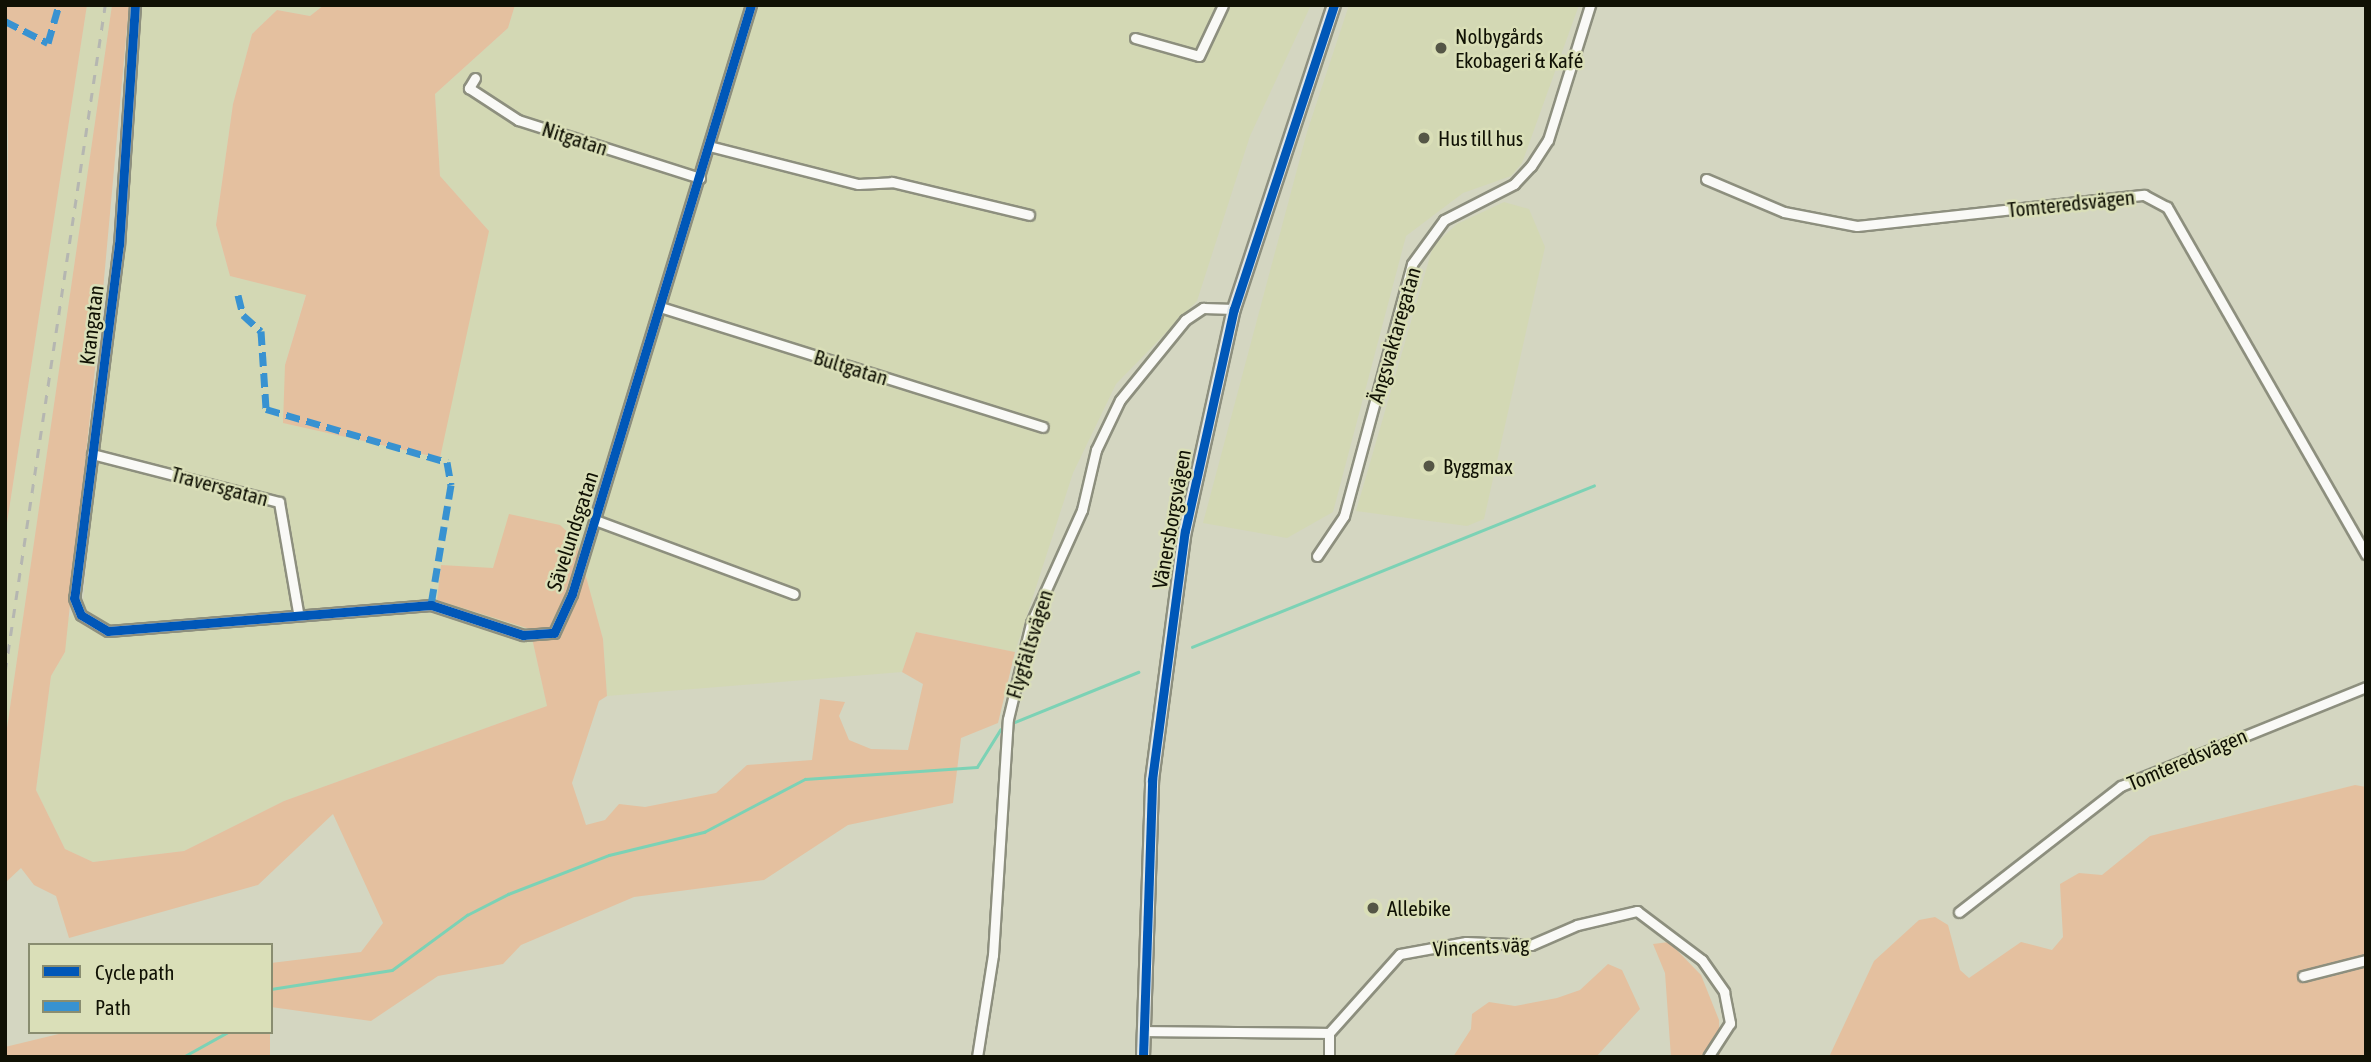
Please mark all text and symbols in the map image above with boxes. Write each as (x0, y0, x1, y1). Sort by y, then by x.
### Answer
place label: Nolbygårds Ekobageri & Kafé (1455, 23, 1583, 73)
marker: Nolbygårds Ekobageri & Kafé (1433, 40, 1449, 56)
street label: Nitgatan (539, 116, 611, 160)
place label: Hus till hus (1438, 125, 1523, 151)
marker: Hus till hus (1416, 130, 1432, 146)
street label: Tomteredsvägen (2006, 184, 2136, 222)
street label: Ängsvaktaregatan (1363, 264, 1425, 406)
street label: Krangatan (74, 284, 108, 366)
street label: Bultgatan (811, 344, 891, 390)
street label: Vänersborgsvägen (1146, 447, 1196, 591)
place label: Byggmax (1443, 453, 1513, 479)
marker: Byggmax (1421, 458, 1437, 474)
street label: Traversgatan (169, 461, 271, 511)
street label: Sävelundsgatan (541, 468, 603, 594)
street label: Flygfältsvägen (1000, 586, 1058, 702)
street label: Tomteredsvägen (2123, 722, 2251, 796)
place label: Allebike (1387, 895, 1451, 921)
marker: Allebike (1365, 900, 1381, 916)
street label: Vincents väg (1432, 931, 1530, 961)
legend (28, 943, 273, 1034)
text: Cycle path (95, 960, 174, 984)
text: Path (95, 995, 131, 1019)

